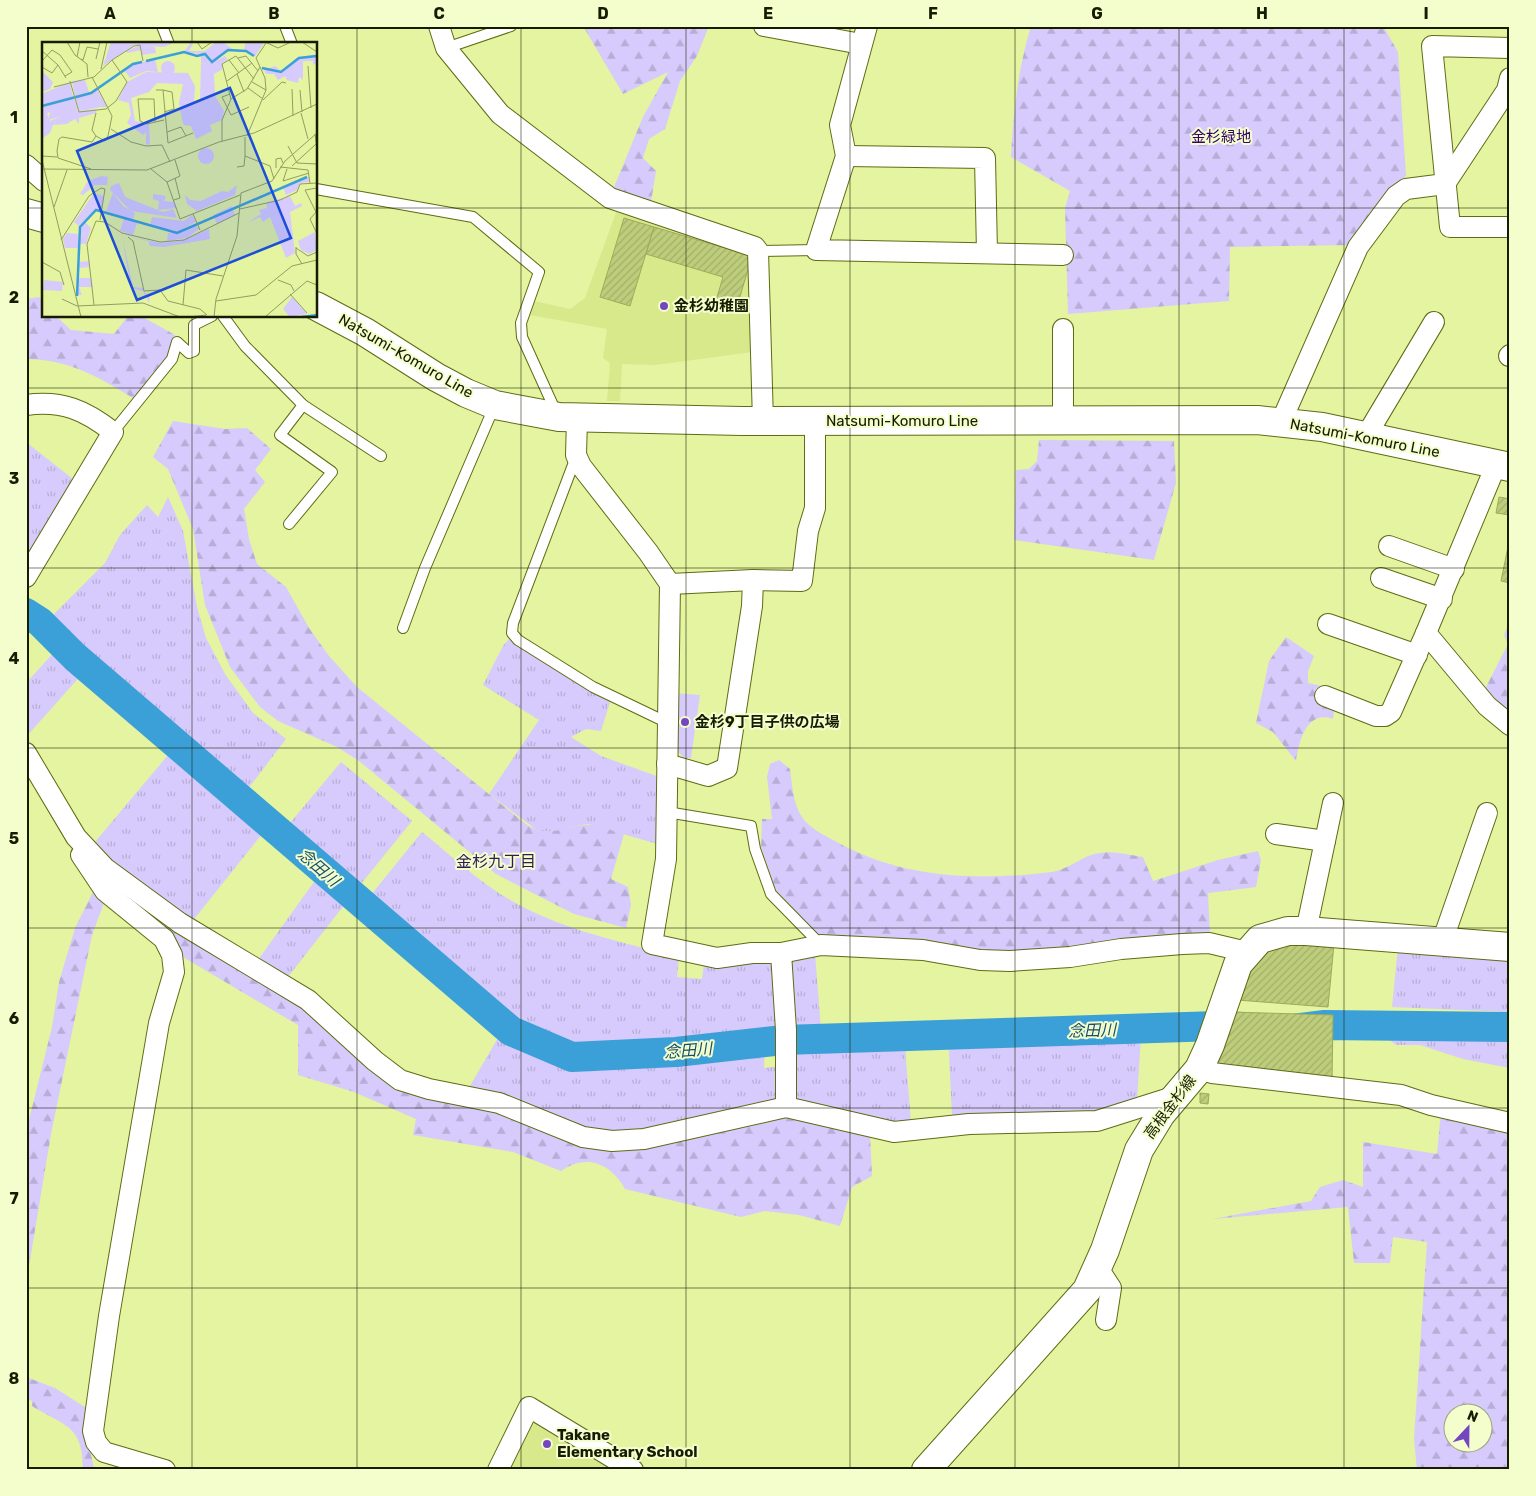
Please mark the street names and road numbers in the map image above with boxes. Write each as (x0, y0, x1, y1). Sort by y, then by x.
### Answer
street label: Natsumi-Komuro Line (336, 310, 476, 402)
street label: Natsumi-Komuro Line (826, 412, 978, 430)
street label: Natsumi-Komuro Line (1289, 415, 1441, 461)
street label: 高根金杉線 (1140, 1072, 1200, 1142)

